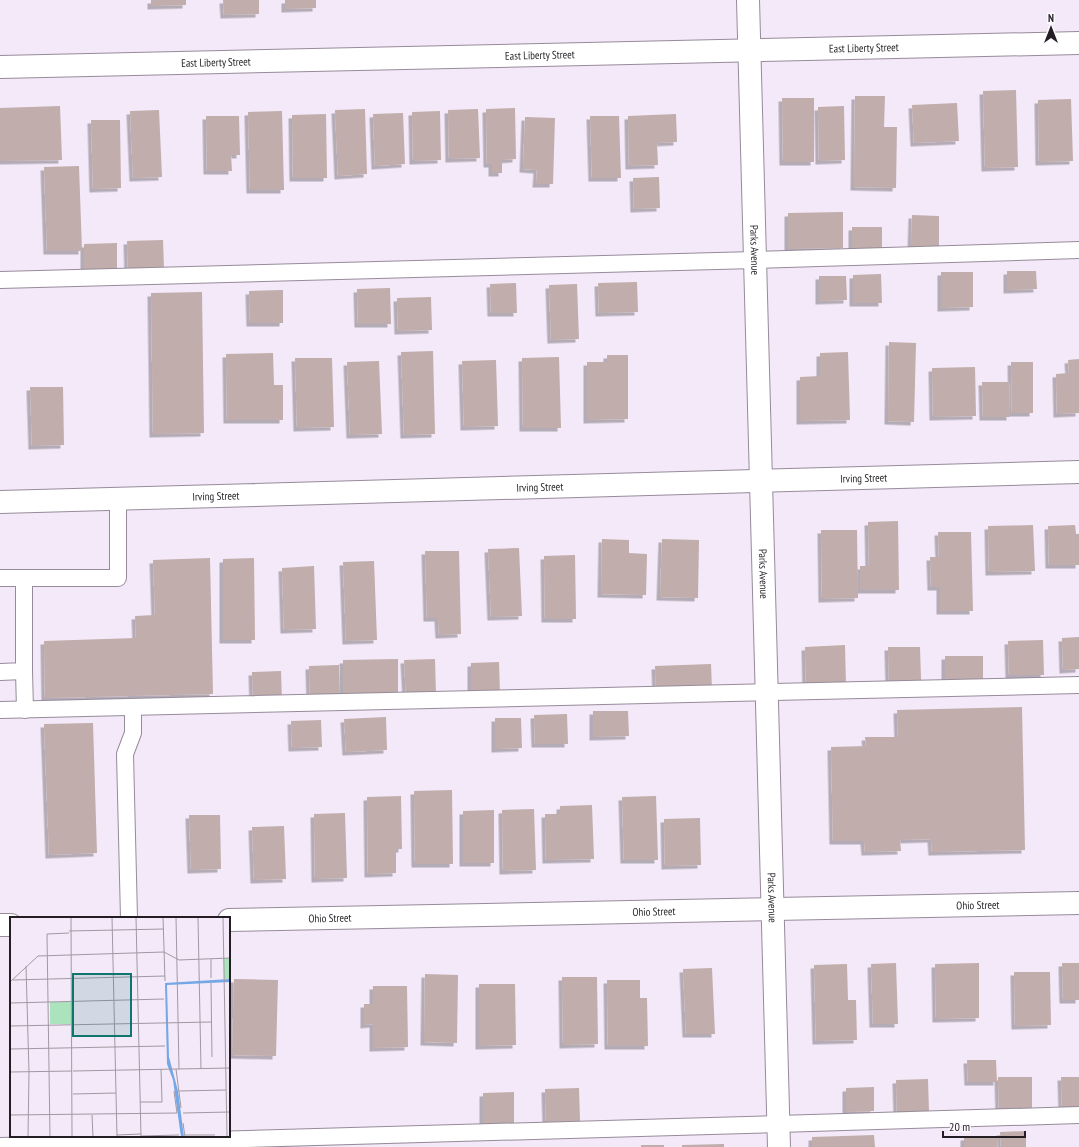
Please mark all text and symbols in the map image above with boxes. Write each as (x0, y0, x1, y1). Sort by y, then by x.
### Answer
north arrow (1031, 8, 1071, 48)
text: N (1048, 11, 1054, 25)
street label: East Liberty Street (829, 40, 899, 56)
street label: East Liberty Street (505, 47, 575, 63)
street label: East Liberty Street (181, 54, 251, 70)
street label: Parks Avenue (747, 225, 762, 276)
street label: Irving Street (840, 470, 887, 486)
street label: Irving Street (516, 479, 563, 495)
street label: Irving Street (192, 488, 240, 504)
street label: Parks Avenue (756, 549, 771, 599)
street label: Parks Avenue (765, 872, 780, 923)
street label: Ohio Street (956, 898, 1000, 912)
street label: Ohio Street (632, 904, 676, 919)
street label: Ohio Street (308, 911, 352, 925)
inset map (10, 917, 230, 1137)
scale bar (943, 1113, 1025, 1139)
text: 20 m (949, 1119, 970, 1134)

